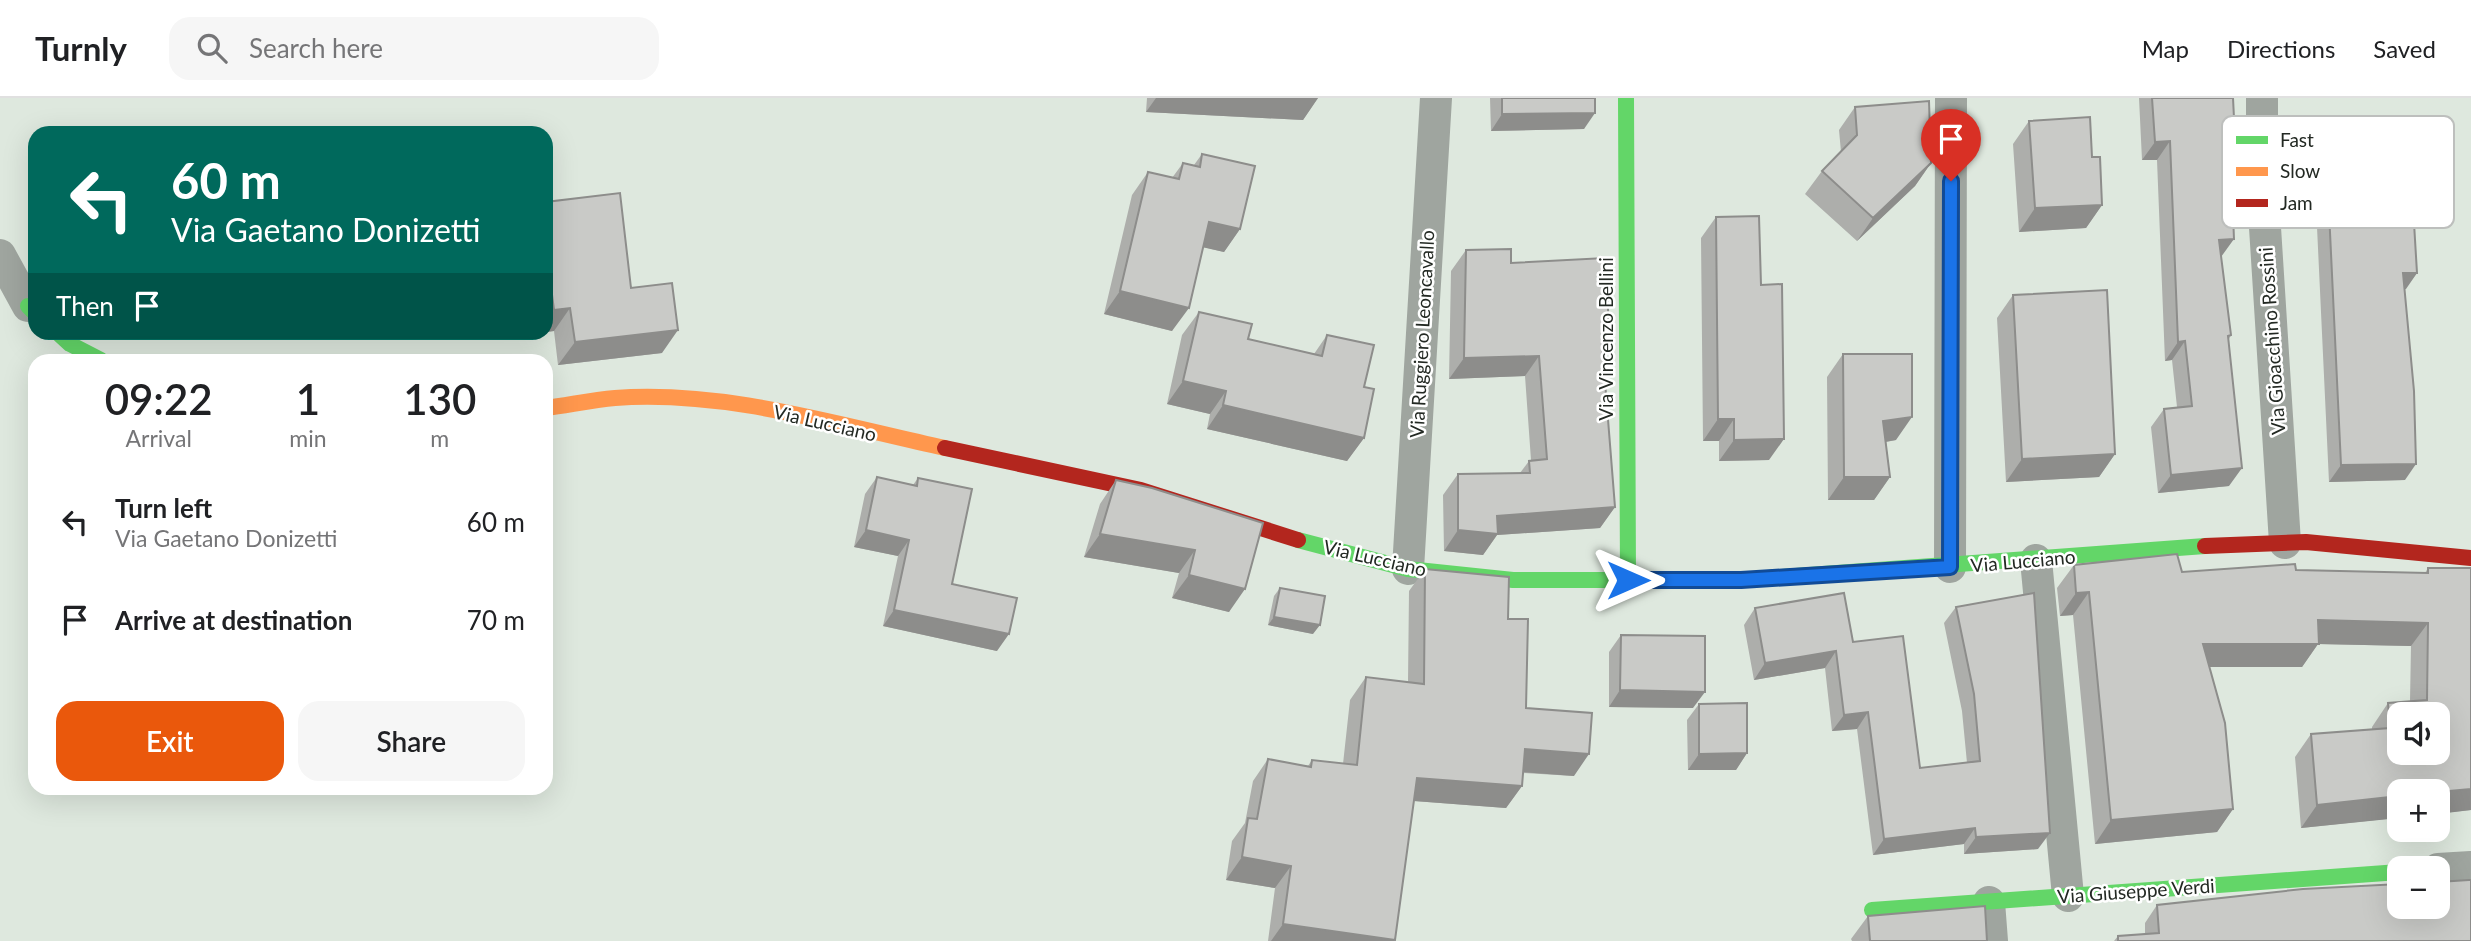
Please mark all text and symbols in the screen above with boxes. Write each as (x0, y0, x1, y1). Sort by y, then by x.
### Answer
search box (169, 17, 659, 80)
text: Turnly (35, 28, 127, 68)
icon: search (193, 29, 231, 67)
text: Search here (249, 32, 383, 64)
text: Map (2142, 34, 2189, 63)
text: Directions (2227, 34, 2335, 63)
text: Saved (2373, 34, 2436, 63)
pin (1921, 109, 1981, 181)
legend (2222, 116, 2454, 228)
icon: arrive (1932, 120, 1970, 158)
text: Fast (2280, 128, 2314, 151)
text: 60 m (171, 151, 281, 209)
icon: left (56, 154, 147, 245)
text: Slow (2280, 159, 2320, 182)
text: Jam (2280, 191, 2313, 214)
text: Via Gaetano Donizetti (171, 210, 481, 249)
street label: Via Ruggiero Leoncavallo (1405, 230, 1438, 438)
street label: Via Gioacchino Rossini (2253, 247, 2290, 436)
street label: Via Vincenzo Bellini (1594, 257, 1617, 421)
icon: arrive (128, 287, 166, 325)
text: Then (56, 290, 114, 322)
text: 09:22 (105, 374, 213, 424)
text: 1 (296, 374, 320, 424)
text: 130 (403, 374, 476, 424)
street label: Via Lucciano (771, 400, 879, 446)
text: Arrival (126, 424, 192, 452)
text: min (289, 424, 327, 452)
text: m (430, 424, 449, 452)
text: Turn left (115, 492, 212, 524)
icon: left (56, 503, 94, 541)
text: 60 m (467, 506, 525, 538)
text: Via Gaetano Donizetti (115, 524, 337, 552)
street label: Via Lucciano (1321, 535, 1429, 581)
position arrow (1591, 543, 1665, 617)
street label: Via Lucciano (1970, 544, 2076, 577)
icon: arrive (56, 601, 94, 639)
text: Arrive at destination (115, 604, 352, 636)
text: 70 m (467, 604, 525, 636)
button: Exit (56, 701, 284, 781)
button: Share (298, 701, 525, 781)
map controls (2387, 702, 2450, 919)
button: sound (2387, 702, 2450, 765)
button: + (2387, 779, 2450, 842)
button: − (2387, 856, 2450, 919)
street label: Via Giuseppe Verdi (2057, 874, 2215, 907)

